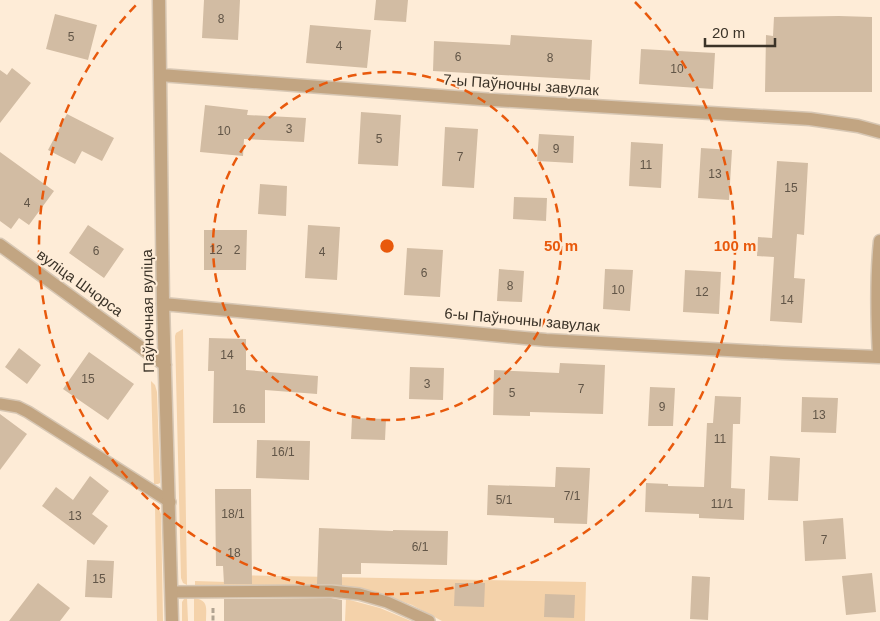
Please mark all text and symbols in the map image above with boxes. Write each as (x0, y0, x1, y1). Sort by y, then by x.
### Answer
house number: 8 (218, 12, 225, 26)
scale bar (705, 15, 775, 47)
text: 20 m (712, 24, 745, 41)
house number: 5 (68, 30, 75, 44)
house number: 4 (336, 39, 343, 53)
house number: 6 (455, 50, 462, 64)
house number: 8 (547, 51, 554, 65)
house number: 10 (670, 62, 684, 76)
street label: 7-ы Паўночны завулак (443, 71, 600, 98)
house number: 3 (286, 122, 293, 136)
house number: 10 (217, 124, 231, 138)
house number: 5 (376, 132, 383, 146)
house number: 9 (553, 142, 560, 156)
house number: 7 (457, 150, 464, 164)
house number: 11 (640, 158, 653, 172)
house number: 13 (708, 167, 722, 181)
house number: 15 (784, 181, 798, 195)
house number: 4 (24, 196, 31, 210)
centre of rings (378, 237, 396, 255)
text: 50 m (544, 237, 578, 254)
text: 100 m (714, 237, 756, 254)
house number: 12 (209, 243, 223, 257)
house number: 2 (234, 243, 241, 257)
house number: 6 (93, 244, 100, 258)
house number: 4 (319, 245, 326, 259)
street label: вуліца Шчорса (34, 246, 127, 320)
street label: Паўночная вуліца (138, 248, 157, 373)
house number: 6 (421, 266, 428, 280)
house number: 8 (507, 279, 514, 293)
house number: 10 (611, 283, 625, 297)
house number: 12 (695, 285, 709, 299)
house number: 14 (780, 293, 794, 307)
street label: 6-ы Паўночны завулак (444, 304, 601, 335)
house number: 14 (220, 348, 234, 362)
house number: 15 (81, 372, 95, 386)
house number: 3 (424, 377, 431, 391)
house number: 7 (578, 382, 585, 396)
house number: 5 (509, 386, 516, 400)
house number: 9 (659, 400, 666, 414)
house number: 16 (232, 402, 246, 416)
house number: 13 (812, 408, 826, 422)
house number: 11 (714, 432, 727, 446)
house number: 16/1 (271, 445, 295, 459)
house number: 7/1 (564, 489, 581, 503)
house number: 5/1 (496, 493, 513, 507)
house number: 11/1 (711, 497, 734, 511)
house number: 18/1 (221, 507, 245, 521)
house number: 13 (68, 509, 82, 523)
house number: 7 (821, 533, 828, 547)
house number: 6/1 (412, 540, 429, 554)
house number: 18 (227, 546, 241, 560)
house number: 15 (92, 572, 106, 586)

